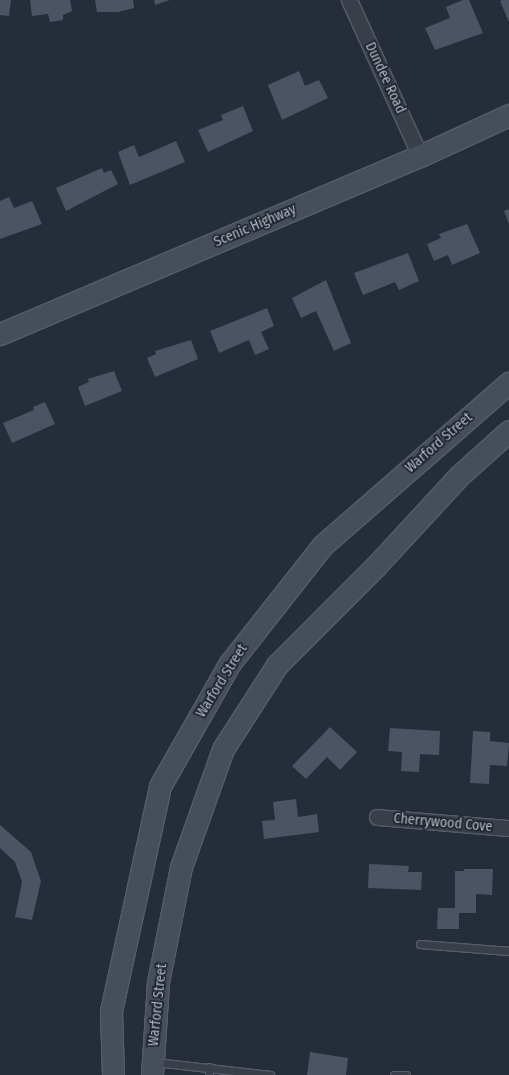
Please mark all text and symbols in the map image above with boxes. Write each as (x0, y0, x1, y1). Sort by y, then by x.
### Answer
street label: Dundee Road (361, 40, 409, 116)
street label: Scenic Highway (211, 201, 299, 251)
street label: Warford Street (402, 409, 476, 477)
street label: Warford Street (193, 641, 251, 721)
street label: Cherrywood Cove (393, 810, 493, 836)
street label: Warford Street (145, 963, 171, 1047)

